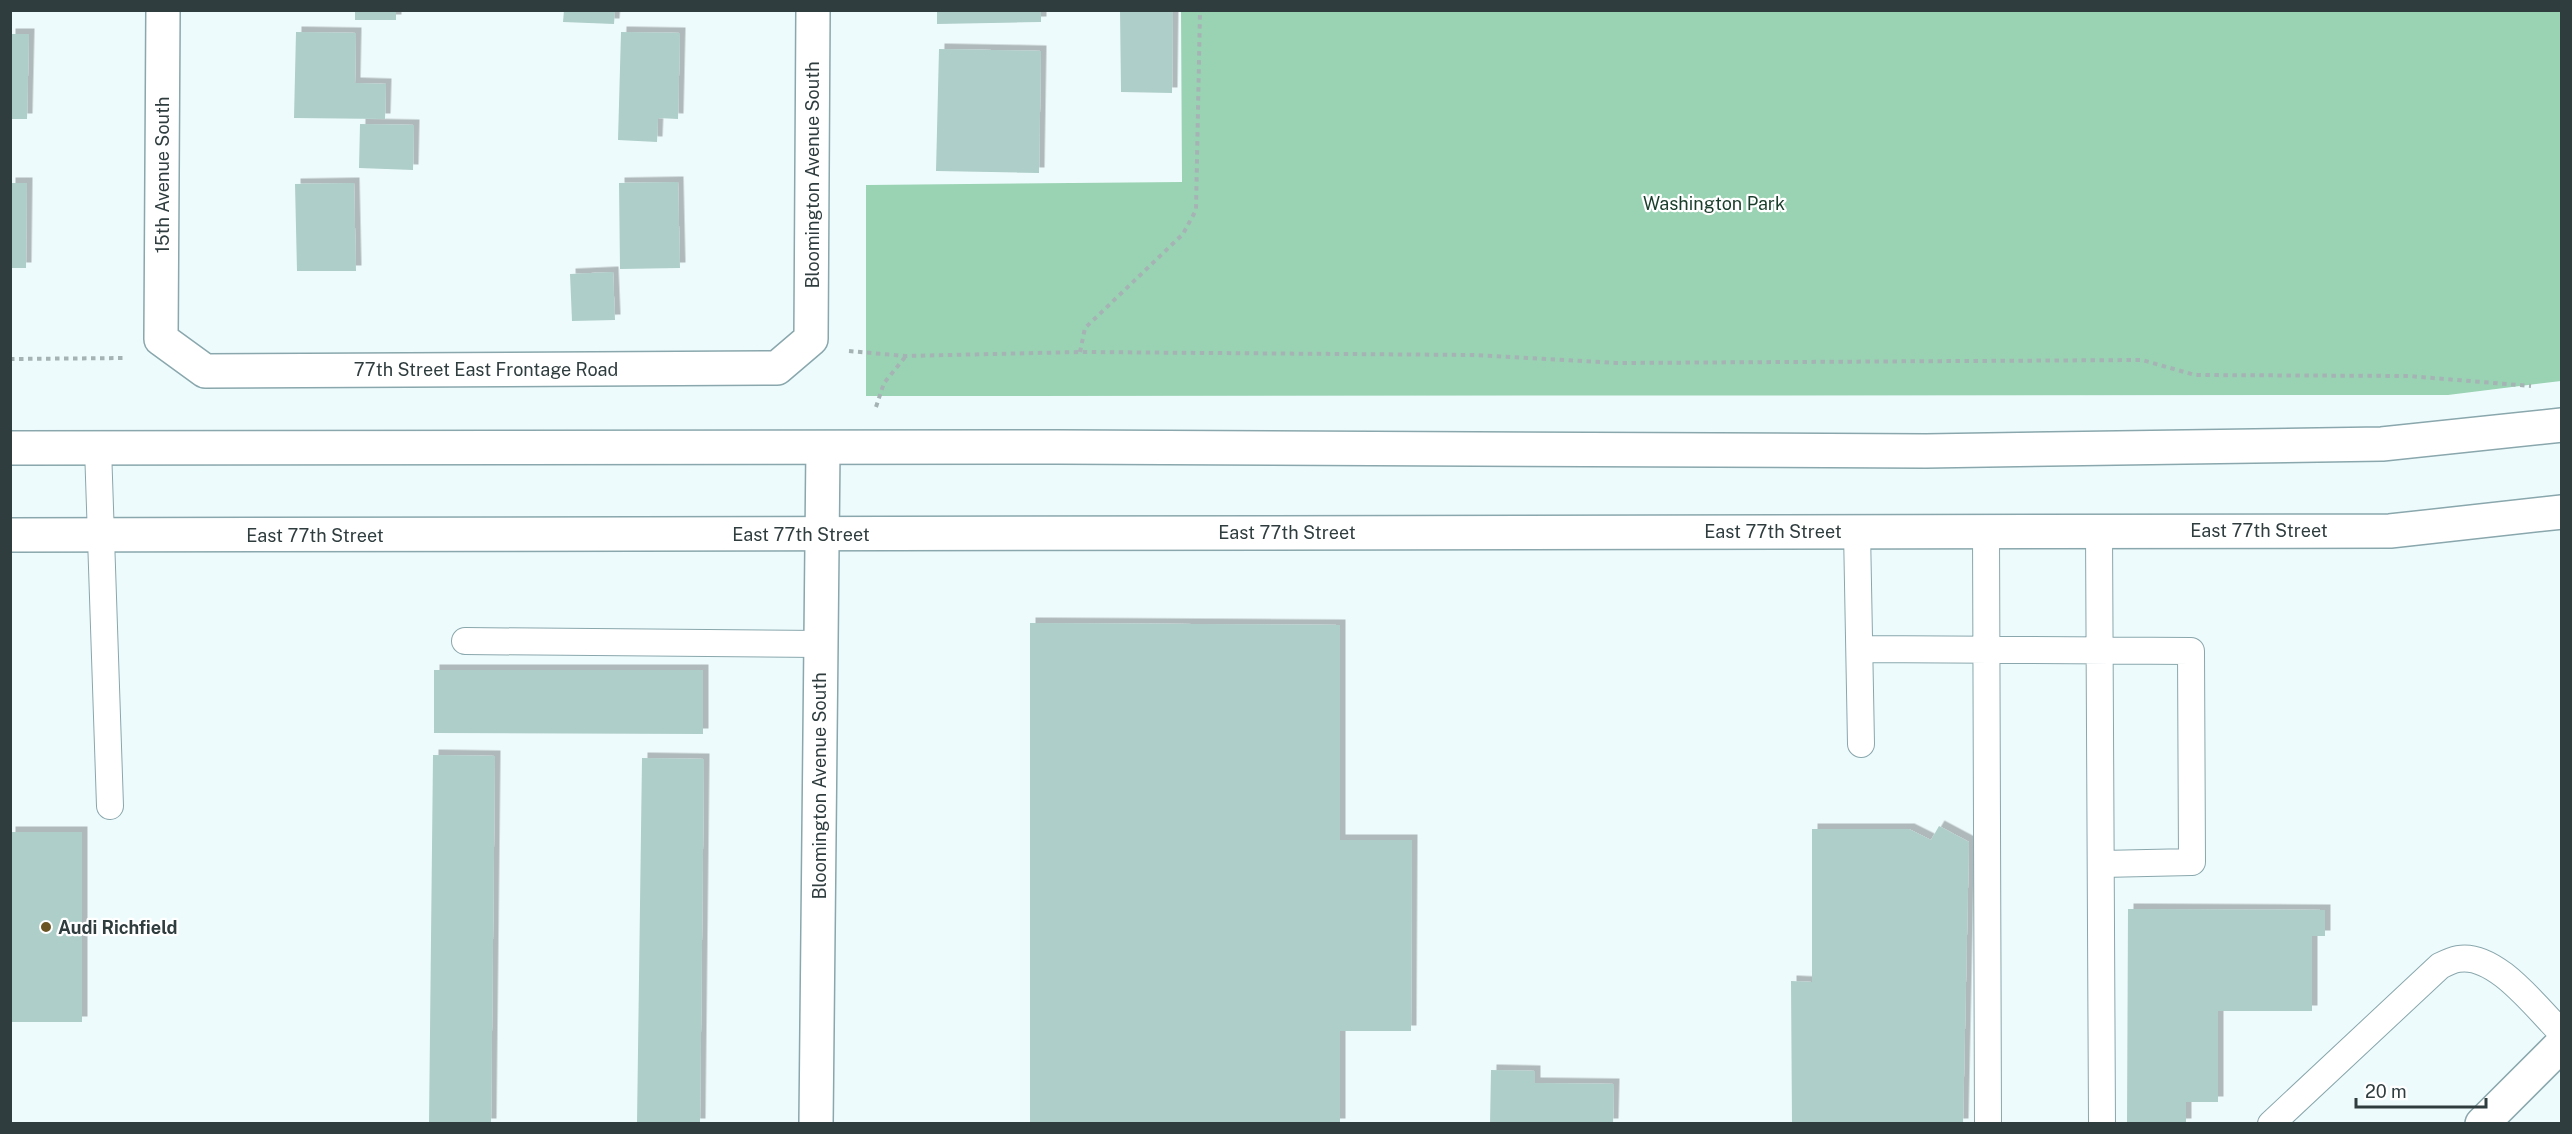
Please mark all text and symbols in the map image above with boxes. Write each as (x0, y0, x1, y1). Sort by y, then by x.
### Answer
street label: Bloomington Avenue South (802, 61, 823, 289)
street label: 15th Avenue South (152, 97, 173, 253)
park label: Washington Park (1643, 193, 1785, 214)
street label: 77th Street East Frontage Road (354, 359, 618, 380)
street label: East 77th Street (2190, 520, 2328, 541)
street label: East 77th Street (1704, 521, 1842, 542)
street label: East 77th Street (1218, 522, 1356, 543)
street label: East 77th Street (732, 524, 870, 545)
street label: East 77th Street (246, 525, 384, 546)
street label: Bloomington Avenue South (809, 672, 830, 900)
place label: Audi Richfield (58, 917, 178, 938)
marker: Audi Richfield (39, 920, 53, 934)
scale bar (2356, 1071, 2486, 1109)
text: 20 m (2365, 1081, 2407, 1102)

